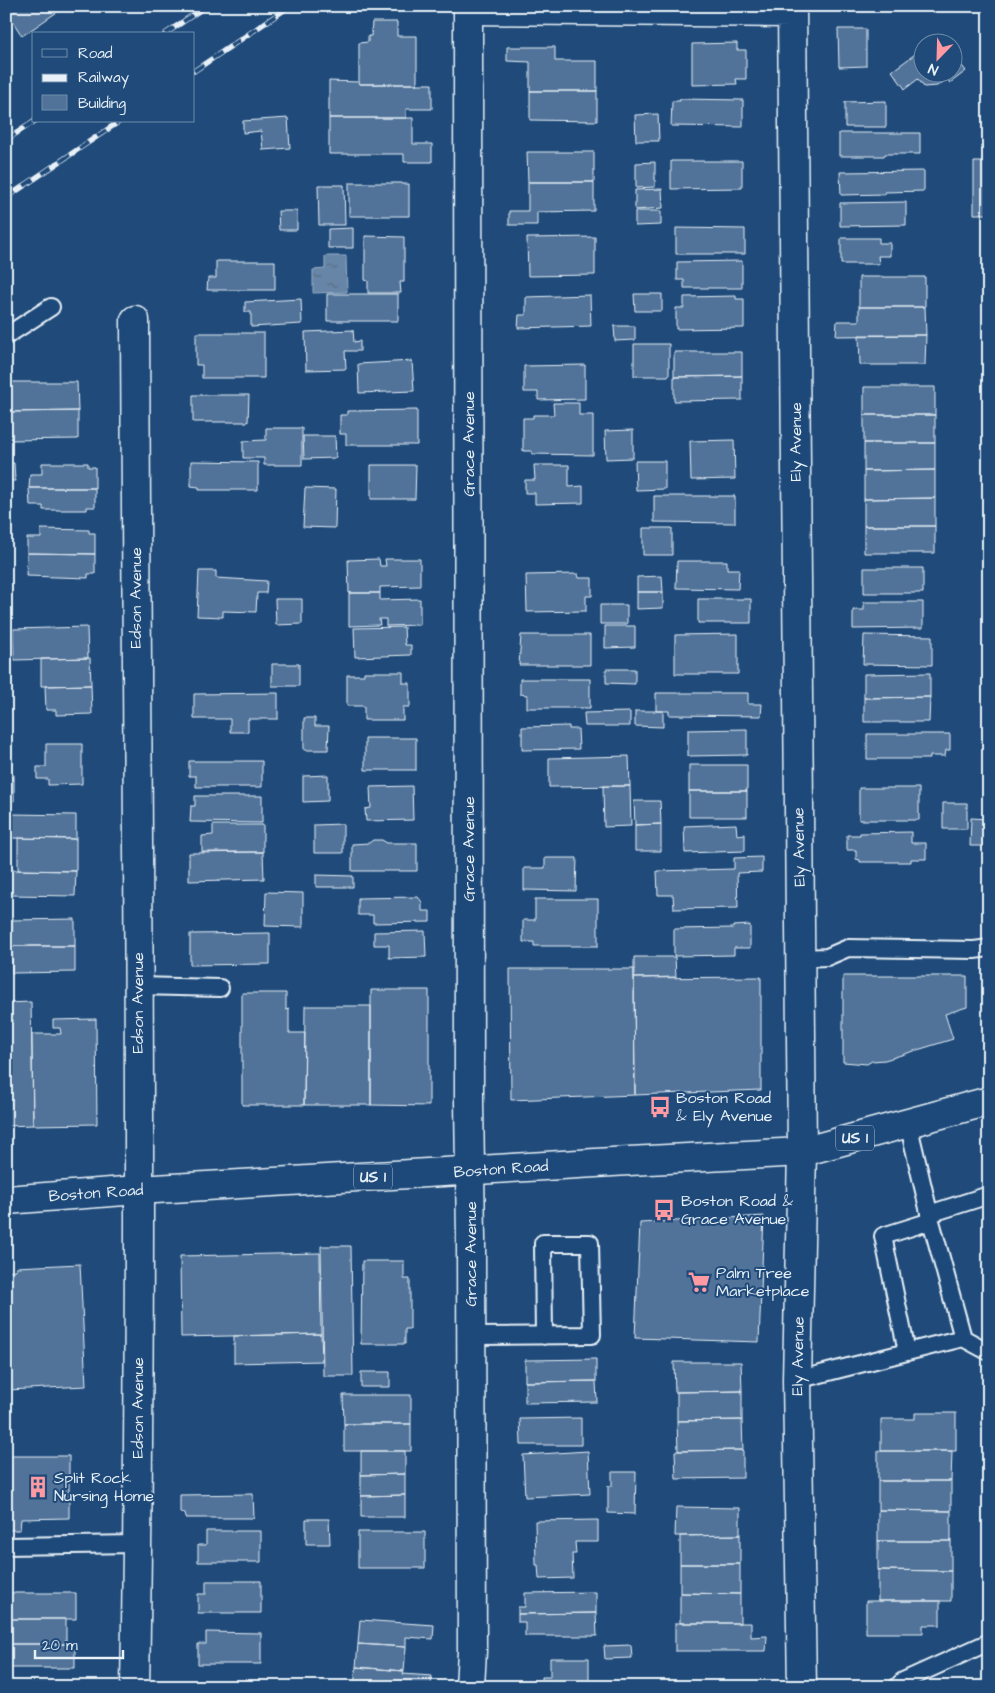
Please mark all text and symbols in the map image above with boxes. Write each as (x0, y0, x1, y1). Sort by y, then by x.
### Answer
legend (32, 32, 195, 122)
north arrow (912, 32, 962, 82)
text: Road (78, 43, 113, 64)
text: N (925, 58, 941, 80)
text: Railway (78, 67, 129, 89)
text: Building (78, 93, 126, 115)
street label: Grace Avenue (458, 391, 480, 497)
street label: Ely Avenue (785, 402, 808, 482)
street label: Edson Avenue (125, 547, 147, 649)
street label: Grace Avenue (458, 796, 480, 902)
street label: Ely Avenue (787, 807, 812, 887)
street label: Edson Avenue (127, 952, 149, 1054)
place label: Boston Road & Ely Avenue (676, 1087, 773, 1128)
bus stop icon: Boston Road & Ely Avenue (647, 1094, 673, 1120)
road number: US 1 (836, 1126, 874, 1150)
street label: Boston Road (453, 1155, 549, 1183)
road number: US 1 (354, 1164, 392, 1190)
street label: Boston Road (48, 1179, 144, 1207)
place label: Boston Road & Grace Avenue (681, 1190, 793, 1230)
bus stop icon: Boston Road & Grace Avenue (651, 1197, 677, 1223)
street label: Grace Avenue (460, 1201, 482, 1307)
place label: Palm Tree Marketplace (716, 1262, 810, 1302)
supermarket icon: Palm Tree Marketplace (686, 1269, 712, 1295)
street label: Ely Avenue (786, 1316, 811, 1396)
street label: Edson Avenue (127, 1357, 149, 1459)
place label: Split Rock Nursing Home (54, 1467, 154, 1508)
building icon: Split Rock Nursing Home (25, 1474, 51, 1500)
scale bar (35, 1628, 122, 1660)
text: 20 m (42, 1635, 78, 1656)

